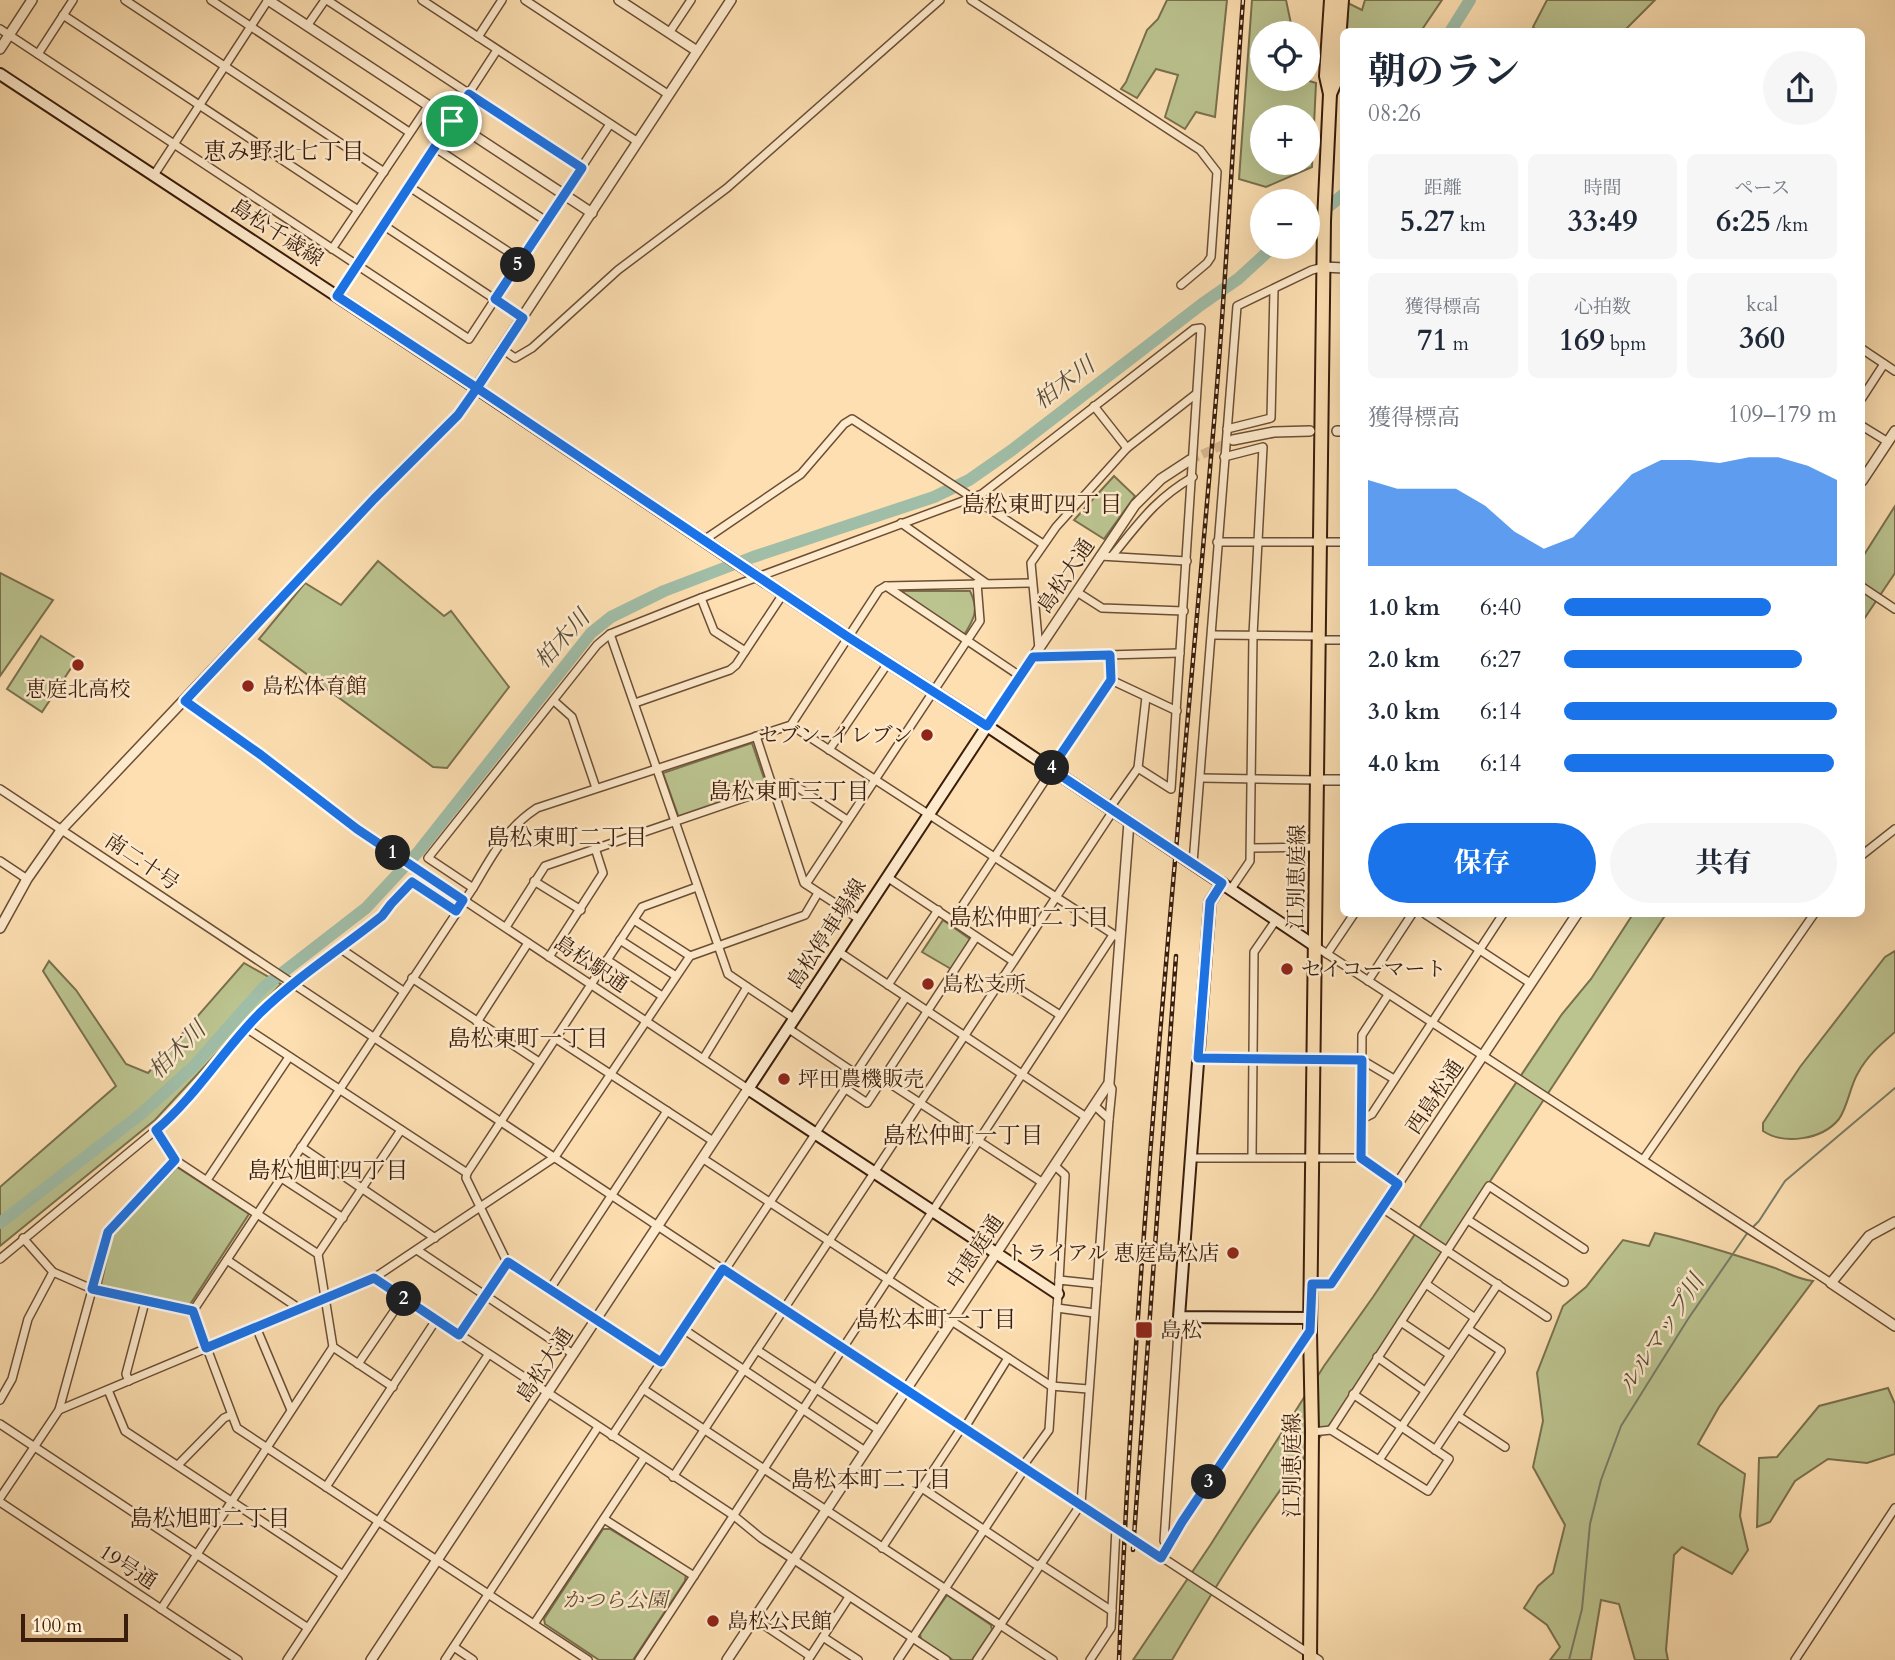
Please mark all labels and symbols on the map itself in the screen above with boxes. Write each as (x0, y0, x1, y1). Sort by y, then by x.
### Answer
pin (422, 91, 482, 151)
district label: 恵み野北七丁目 (204, 136, 365, 167)
street label: 島松千歳線 (225, 192, 329, 274)
pin: 5 (500, 247, 536, 282)
water label: 柏木川 (1027, 348, 1103, 416)
district label: 島松東町四丁目 (962, 489, 1123, 520)
street label: 島松大通 (1030, 533, 1102, 619)
water label: 柏木川 (527, 601, 599, 675)
marker: 恵庭北高校 (70, 657, 86, 673)
place label: 島松体育館 (262, 672, 367, 701)
place label: 恵庭北高校 (26, 675, 131, 704)
marker: 島松体育館 (240, 678, 256, 694)
place label: セブン-イレブン (758, 721, 913, 750)
marker: セブン-イレブン (919, 727, 935, 743)
pin: 4 (1034, 750, 1070, 786)
district label: 島松東町三丁目 (709, 776, 870, 807)
district label: 島松東町二丁目 (487, 822, 648, 853)
street label: 江別恵庭線 (1282, 824, 1312, 930)
street label: 南二十号 (99, 826, 185, 898)
pin: 1 (376, 836, 410, 870)
street label: 島松停車場線 (781, 873, 873, 995)
district label: 島松仲町二丁目 (949, 902, 1110, 933)
street label: 島松駅通 (548, 928, 634, 1000)
place label: セイコーマート (1301, 955, 1447, 984)
marker: セイコーマート (1279, 961, 1295, 977)
place label: 島松支所 (942, 970, 1026, 999)
marker: 島松支所 (920, 976, 936, 992)
water label: 柏木川 (142, 1013, 214, 1085)
district label: 島松東町一丁目 (448, 1023, 609, 1054)
street label: 西島松通 (1399, 1054, 1471, 1140)
place label: 坪田農機販売 (798, 1065, 924, 1094)
marker: 坪田農機販売 (776, 1071, 792, 1087)
district label: 島松仲町一丁目 (883, 1120, 1044, 1151)
district label: 島松旭町四丁目 (248, 1155, 409, 1186)
street label: 中恵庭通 (939, 1209, 1011, 1295)
place label: トライアル 恵庭島松店 (1005, 1239, 1219, 1268)
marker: トライアル 恵庭島松店 (1225, 1245, 1241, 1261)
water label: ルルマップ川 (1611, 1266, 1713, 1400)
pin: 2 (386, 1282, 422, 1316)
district label: 島松本町一丁目 (856, 1304, 1017, 1335)
place label: 島松 (1160, 1316, 1202, 1345)
marker: 島松 (1134, 1320, 1154, 1340)
street label: 島松大通 (510, 1322, 580, 1408)
street label: 江別恵庭線 (1278, 1413, 1307, 1518)
district label: 島松本町二丁目 (791, 1464, 952, 1495)
pin: 3 (1192, 1464, 1226, 1500)
district label: 島松旭町二丁目 (130, 1503, 291, 1534)
street label: 19号通 (93, 1538, 163, 1596)
park label: かつら公園 (563, 1586, 670, 1615)
place label: 島松公民館 (727, 1607, 832, 1636)
scale bar (21, 1611, 128, 1643)
marker: 島松公民館 (705, 1613, 721, 1629)

